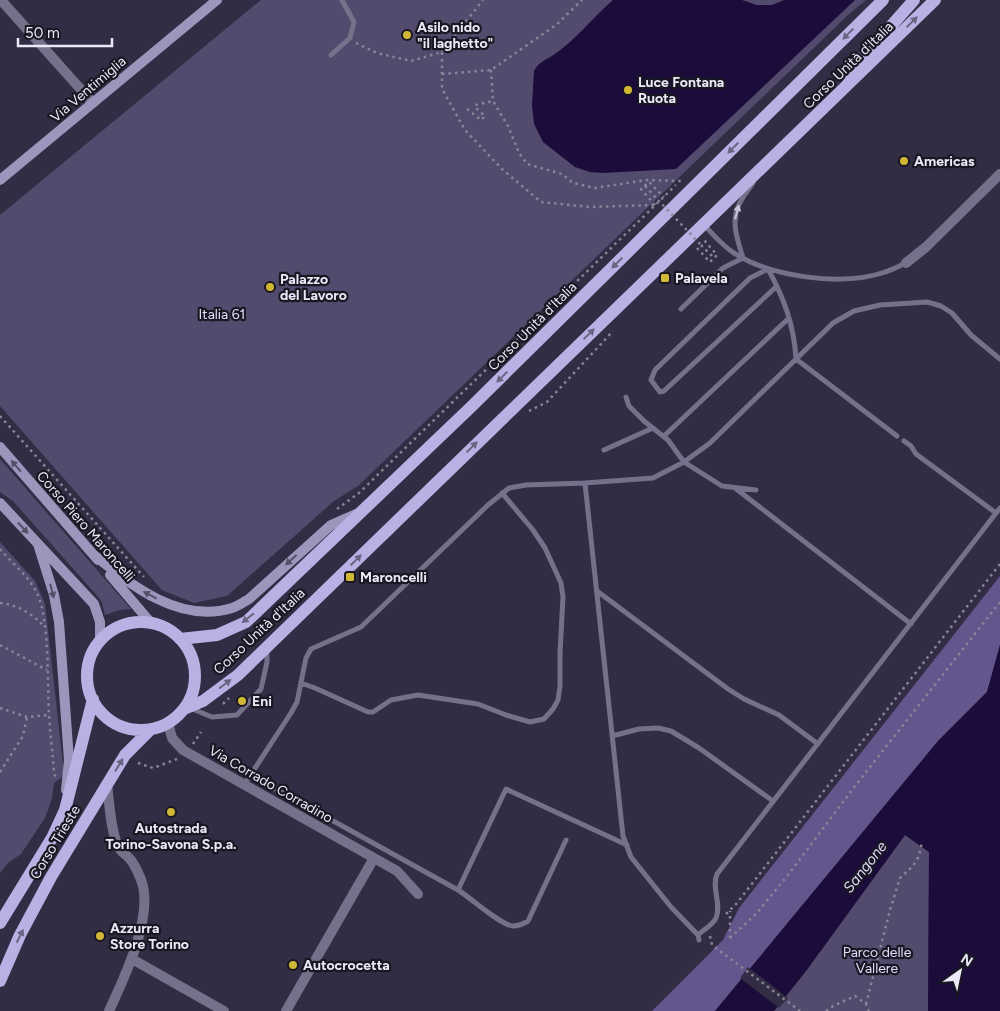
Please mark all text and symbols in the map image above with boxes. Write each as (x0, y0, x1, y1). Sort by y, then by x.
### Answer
scale bar (18, 15, 111, 47)
one-way arrow (906, 17, 918, 29)
street label: Corso Unità d'Italia (800, 18, 897, 113)
place label: Asilo nido "il laghetto" (417, 19, 493, 52)
text: 50 m (25, 24, 60, 42)
one-way arrow (843, 28, 855, 40)
marker: Asilo nido "il laghetto" (401, 29, 413, 41)
street label: Via Ventimiglia (47, 53, 130, 126)
place label: Luce Fontana Ruota (638, 74, 724, 107)
marker: Luce Fontana Ruota (622, 84, 634, 96)
one-way arrow (727, 142, 739, 154)
place label: Americas (914, 153, 975, 170)
marker: Americas (898, 155, 910, 167)
one-way arrow (733, 204, 741, 219)
one-way arrow (611, 257, 623, 269)
place label: Palavela (675, 270, 728, 287)
place label: Palazzo del Lavoro (280, 271, 347, 304)
marker: Palavela (659, 272, 671, 284)
street label: Corso Unità d'Italia (484, 278, 580, 374)
marker: Palazzo del Lavoro (264, 281, 276, 293)
park label: Italia 61 (199, 306, 245, 323)
one-way arrow (583, 328, 595, 340)
one-way arrow (496, 371, 508, 383)
one-way arrow (466, 441, 478, 453)
one-way arrow (11, 460, 22, 473)
street label: Corso Piero Maroncelli (33, 468, 138, 585)
one-way arrow (17, 521, 29, 533)
one-way arrow (286, 554, 298, 566)
one-way arrow (349, 554, 361, 566)
place label: Maroncelli (360, 569, 427, 586)
marker: Maroncelli (344, 571, 356, 583)
one-way arrow (49, 583, 57, 598)
street label: Corso Unità d'Italia (210, 585, 308, 678)
one-way arrow (143, 591, 157, 599)
one-way arrow (242, 613, 255, 624)
one-way arrow (218, 679, 232, 689)
place label: Eni (252, 693, 272, 710)
marker: Eni (236, 695, 248, 707)
street label: Via Corrado Corradino (206, 742, 336, 827)
one-way arrow (114, 759, 123, 772)
street label: Corso Trieste (27, 802, 84, 882)
marker: Autostrada Torino-Savona S.p.a. (165, 806, 177, 818)
place label: Autostrada Torino-Savona S.p.a. (105, 820, 237, 853)
water label: Sangone (839, 838, 891, 896)
place label: Azzurra Store Torino (110, 920, 189, 953)
one-way arrow (16, 929, 24, 943)
marker: Azzurra Store Torino (94, 930, 106, 942)
park label: Parco delle Vallere (843, 944, 912, 977)
north arrow (935, 946, 985, 996)
text: N (958, 950, 976, 971)
place label: Autocrocetta (303, 957, 390, 974)
marker: Autocrocetta (287, 959, 299, 971)

